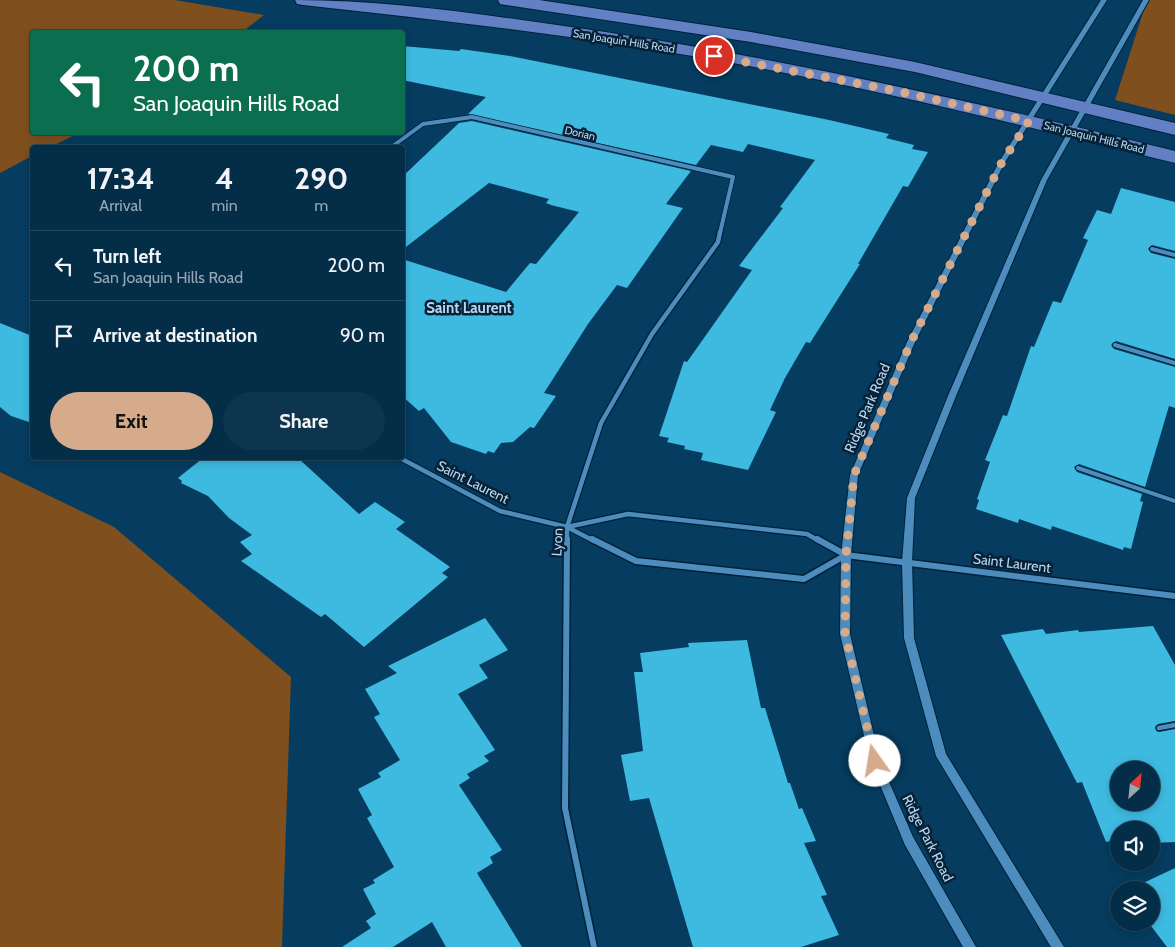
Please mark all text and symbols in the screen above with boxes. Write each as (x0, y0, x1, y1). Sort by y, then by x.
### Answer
street label: San Joaquin Hills Road (572, 26, 676, 56)
pin (693, 35, 735, 77)
icon: arrive (700, 42, 728, 70)
text: 200 m (133, 47, 239, 90)
icon: left (50, 50, 115, 115)
text: San Joaquin Hills Road (133, 90, 339, 117)
street label: San Joaquin Hills Road (1042, 118, 1146, 156)
street label: Dorian (563, 123, 597, 143)
text: 17:34 (87, 160, 155, 197)
text: 4 (215, 160, 234, 197)
text: 290 (294, 160, 348, 197)
text: Arrival (99, 196, 142, 215)
text: min (211, 196, 238, 215)
text: m (314, 196, 328, 215)
text: Turn left (93, 245, 161, 268)
icon: left (50, 252, 78, 280)
text: 200 m (328, 254, 385, 277)
text: San Joaquin Hills Road (93, 268, 243, 287)
district label: Saint Laurent (426, 299, 512, 317)
icon: arrive (50, 322, 78, 350)
text: Arrive at destination (93, 324, 257, 347)
text: 90 m (340, 324, 385, 347)
street label: Ridge Park Road (840, 361, 894, 455)
button: Exit (50, 392, 213, 450)
button: Share (223, 392, 385, 450)
street label: Saint Laurent (434, 456, 512, 508)
street label: Lyon (547, 527, 567, 557)
street label: Saint Laurent (972, 549, 1052, 577)
position arrow (848, 734, 900, 786)
north arrow (1110, 761, 1160, 811)
map controls (1110, 761, 1160, 931)
street label: Ridge Park Road (898, 792, 958, 884)
button: sound (1110, 821, 1160, 871)
button: layers (1110, 881, 1160, 931)

